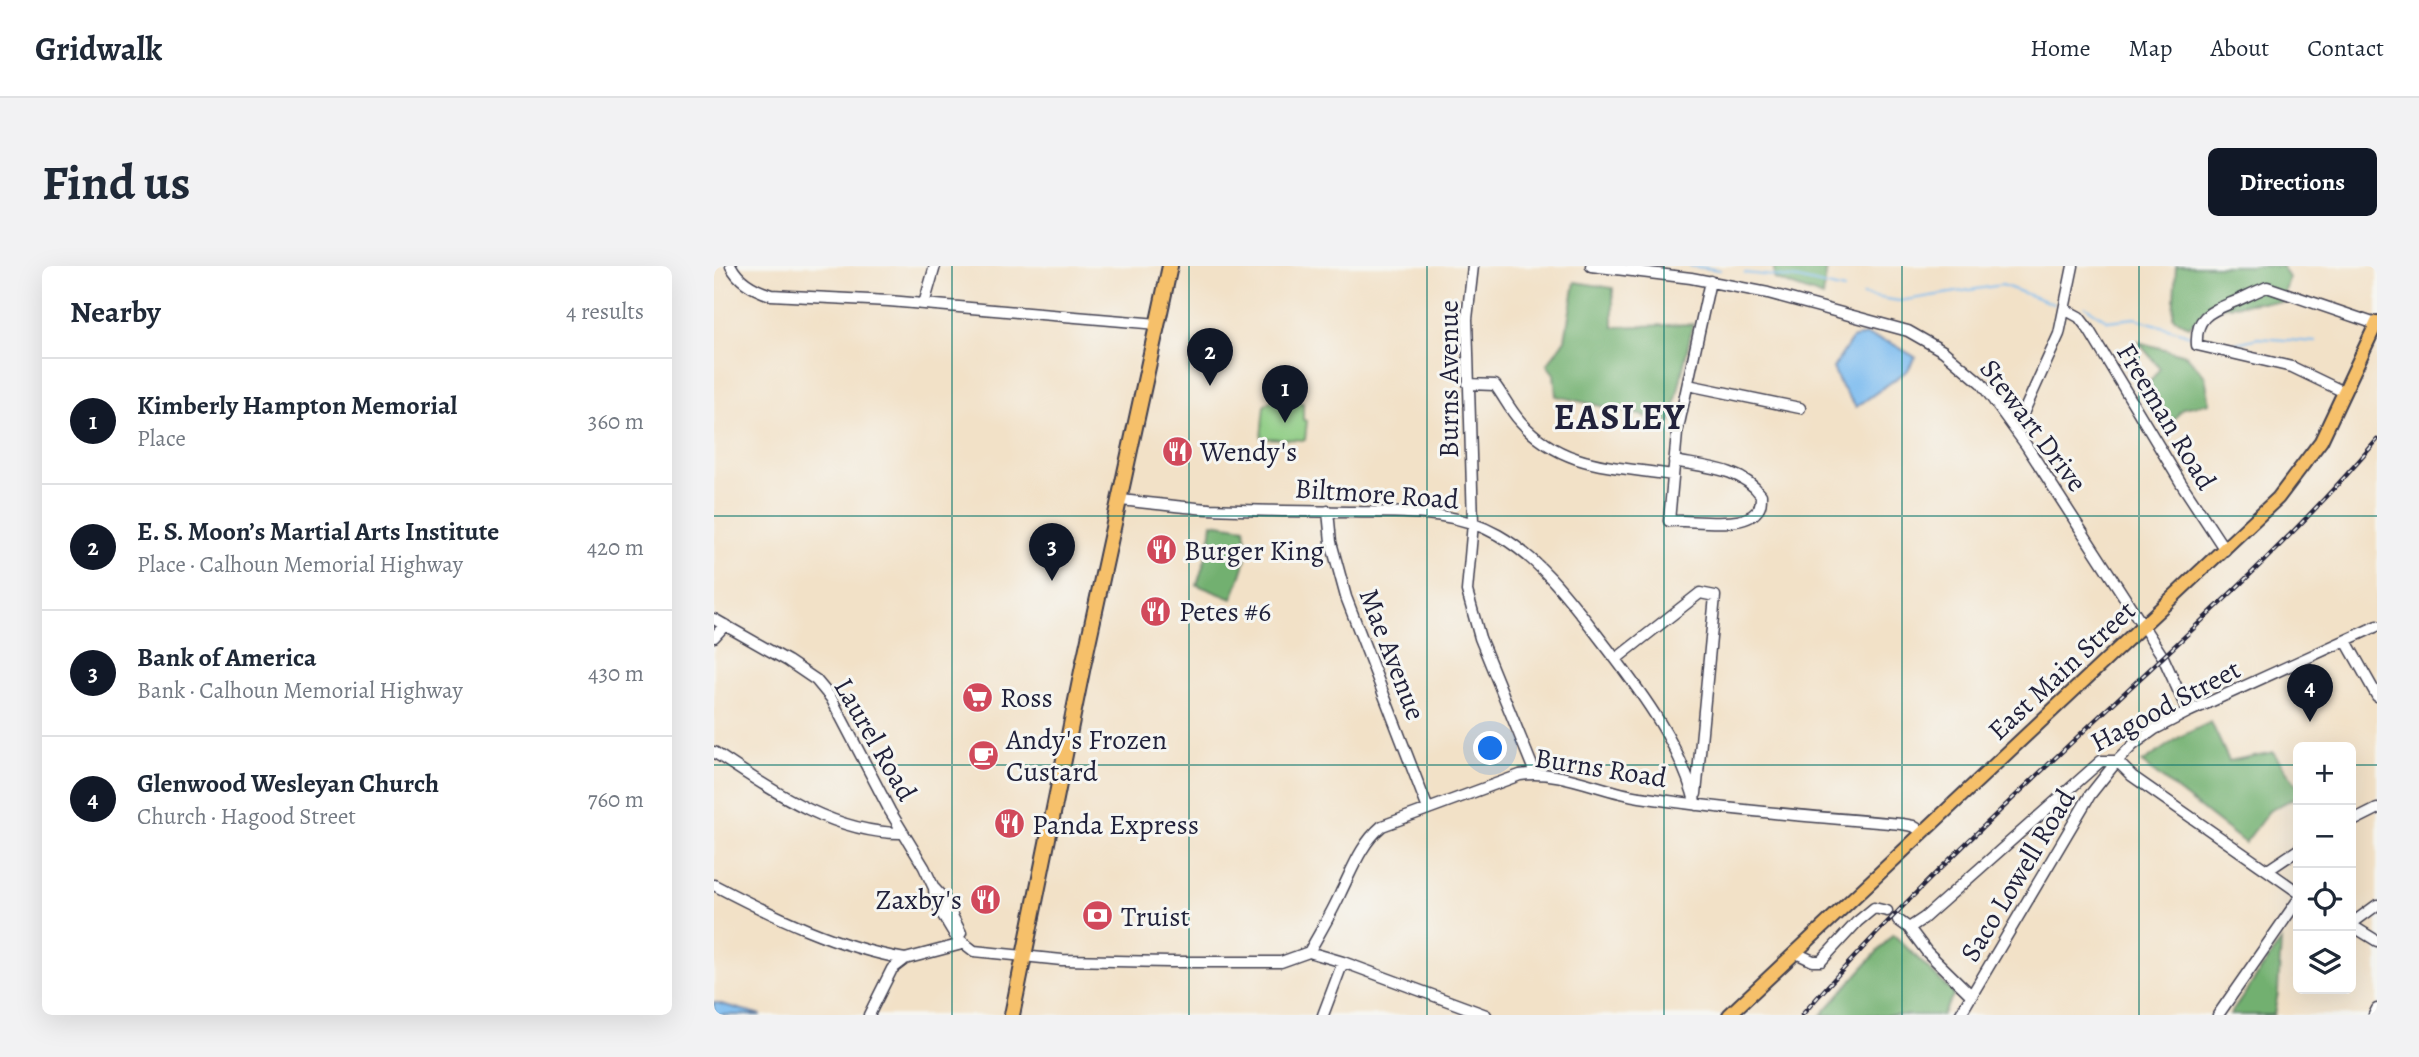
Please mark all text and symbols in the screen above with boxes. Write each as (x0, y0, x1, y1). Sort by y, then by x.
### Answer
text: Gridwalk (35, 26, 162, 71)
text: Home (2030, 32, 2091, 64)
text: Map (2129, 32, 2173, 64)
text: About (2211, 32, 2269, 64)
text: Contact (2307, 32, 2384, 64)
button: Directions (2208, 148, 2377, 216)
text: Find us (42, 149, 190, 216)
text: Nearby (70, 292, 161, 332)
text: 4 results (566, 296, 644, 327)
street label: Burns Avenue (1430, 300, 1468, 458)
pin: 2 (1187, 328, 1233, 386)
street label: Freeman Road (2107, 336, 2225, 498)
street label: Stewart Drive (1971, 351, 2096, 500)
pin: 1 (1262, 365, 1308, 423)
text: Kimberly Hampton Memorial (137, 388, 457, 423)
district label: EASLEY (1554, 393, 1686, 441)
text: 1 (89, 406, 97, 437)
text: 360 m (588, 406, 644, 437)
text: Place (137, 423, 186, 454)
place label: Wendy's (1199, 433, 1297, 471)
restaurant icon: Wendy's (1160, 434, 1194, 468)
street label: Biltmore Road (1294, 469, 1461, 519)
text: E. S. Moon’s Martial Arts Institute (137, 514, 499, 549)
pin: 3 (1029, 523, 1075, 581)
text: 2 (87, 532, 99, 563)
text: 420 m (587, 532, 644, 563)
place label: Burger King (1184, 532, 1324, 570)
restaurant icon: Burger King (1144, 533, 1178, 567)
text: Place · Calhoun Memorial Highway (137, 549, 463, 580)
street label: Mae Avenue (1350, 583, 1435, 726)
street label: East Main Street (1980, 592, 2144, 749)
place label: Petes #6 (1179, 593, 1271, 631)
restaurant icon: Petes #6 (1139, 594, 1173, 628)
text: Bank of America (137, 640, 317, 675)
street label: Hagood Street (2084, 650, 2247, 761)
text: 3 (88, 658, 98, 689)
text: 430 m (588, 658, 644, 689)
pin: 4 (2287, 664, 2333, 722)
street label: Laurel Road (825, 671, 926, 809)
text: Bank · Calhoun Memorial Highway (137, 675, 463, 706)
place label: Ross (1000, 679, 1053, 717)
supermarket icon: Ross (960, 680, 994, 714)
place label: Andy's Frozen Custard (1005, 721, 1167, 791)
your location (1473, 731, 1507, 765)
cafe icon: Andy's Frozen Custard (966, 738, 1000, 772)
street label: Burns Road (1532, 739, 1670, 797)
map controls (2293, 742, 2356, 994)
button: + (2293, 742, 2356, 805)
text: Glenwood Wesleyan Church (137, 766, 439, 801)
street label: Saco Lowell Road (1951, 781, 2085, 969)
text: 4 (88, 784, 98, 815)
text: 760 m (588, 784, 644, 815)
text: Church · Hagood Street (137, 801, 356, 832)
button: − (2293, 805, 2356, 868)
place label: Panda Express (1032, 806, 1199, 844)
restaurant icon: Panda Express (992, 807, 1026, 841)
button: locate (2293, 868, 2356, 931)
place label: Zaxby's (876, 881, 962, 919)
restaurant icon: Zaxby's (968, 882, 1002, 916)
place label: Truist (1121, 898, 1190, 936)
bank icon: Truist (1081, 899, 1115, 933)
button: layers (2293, 931, 2356, 994)

